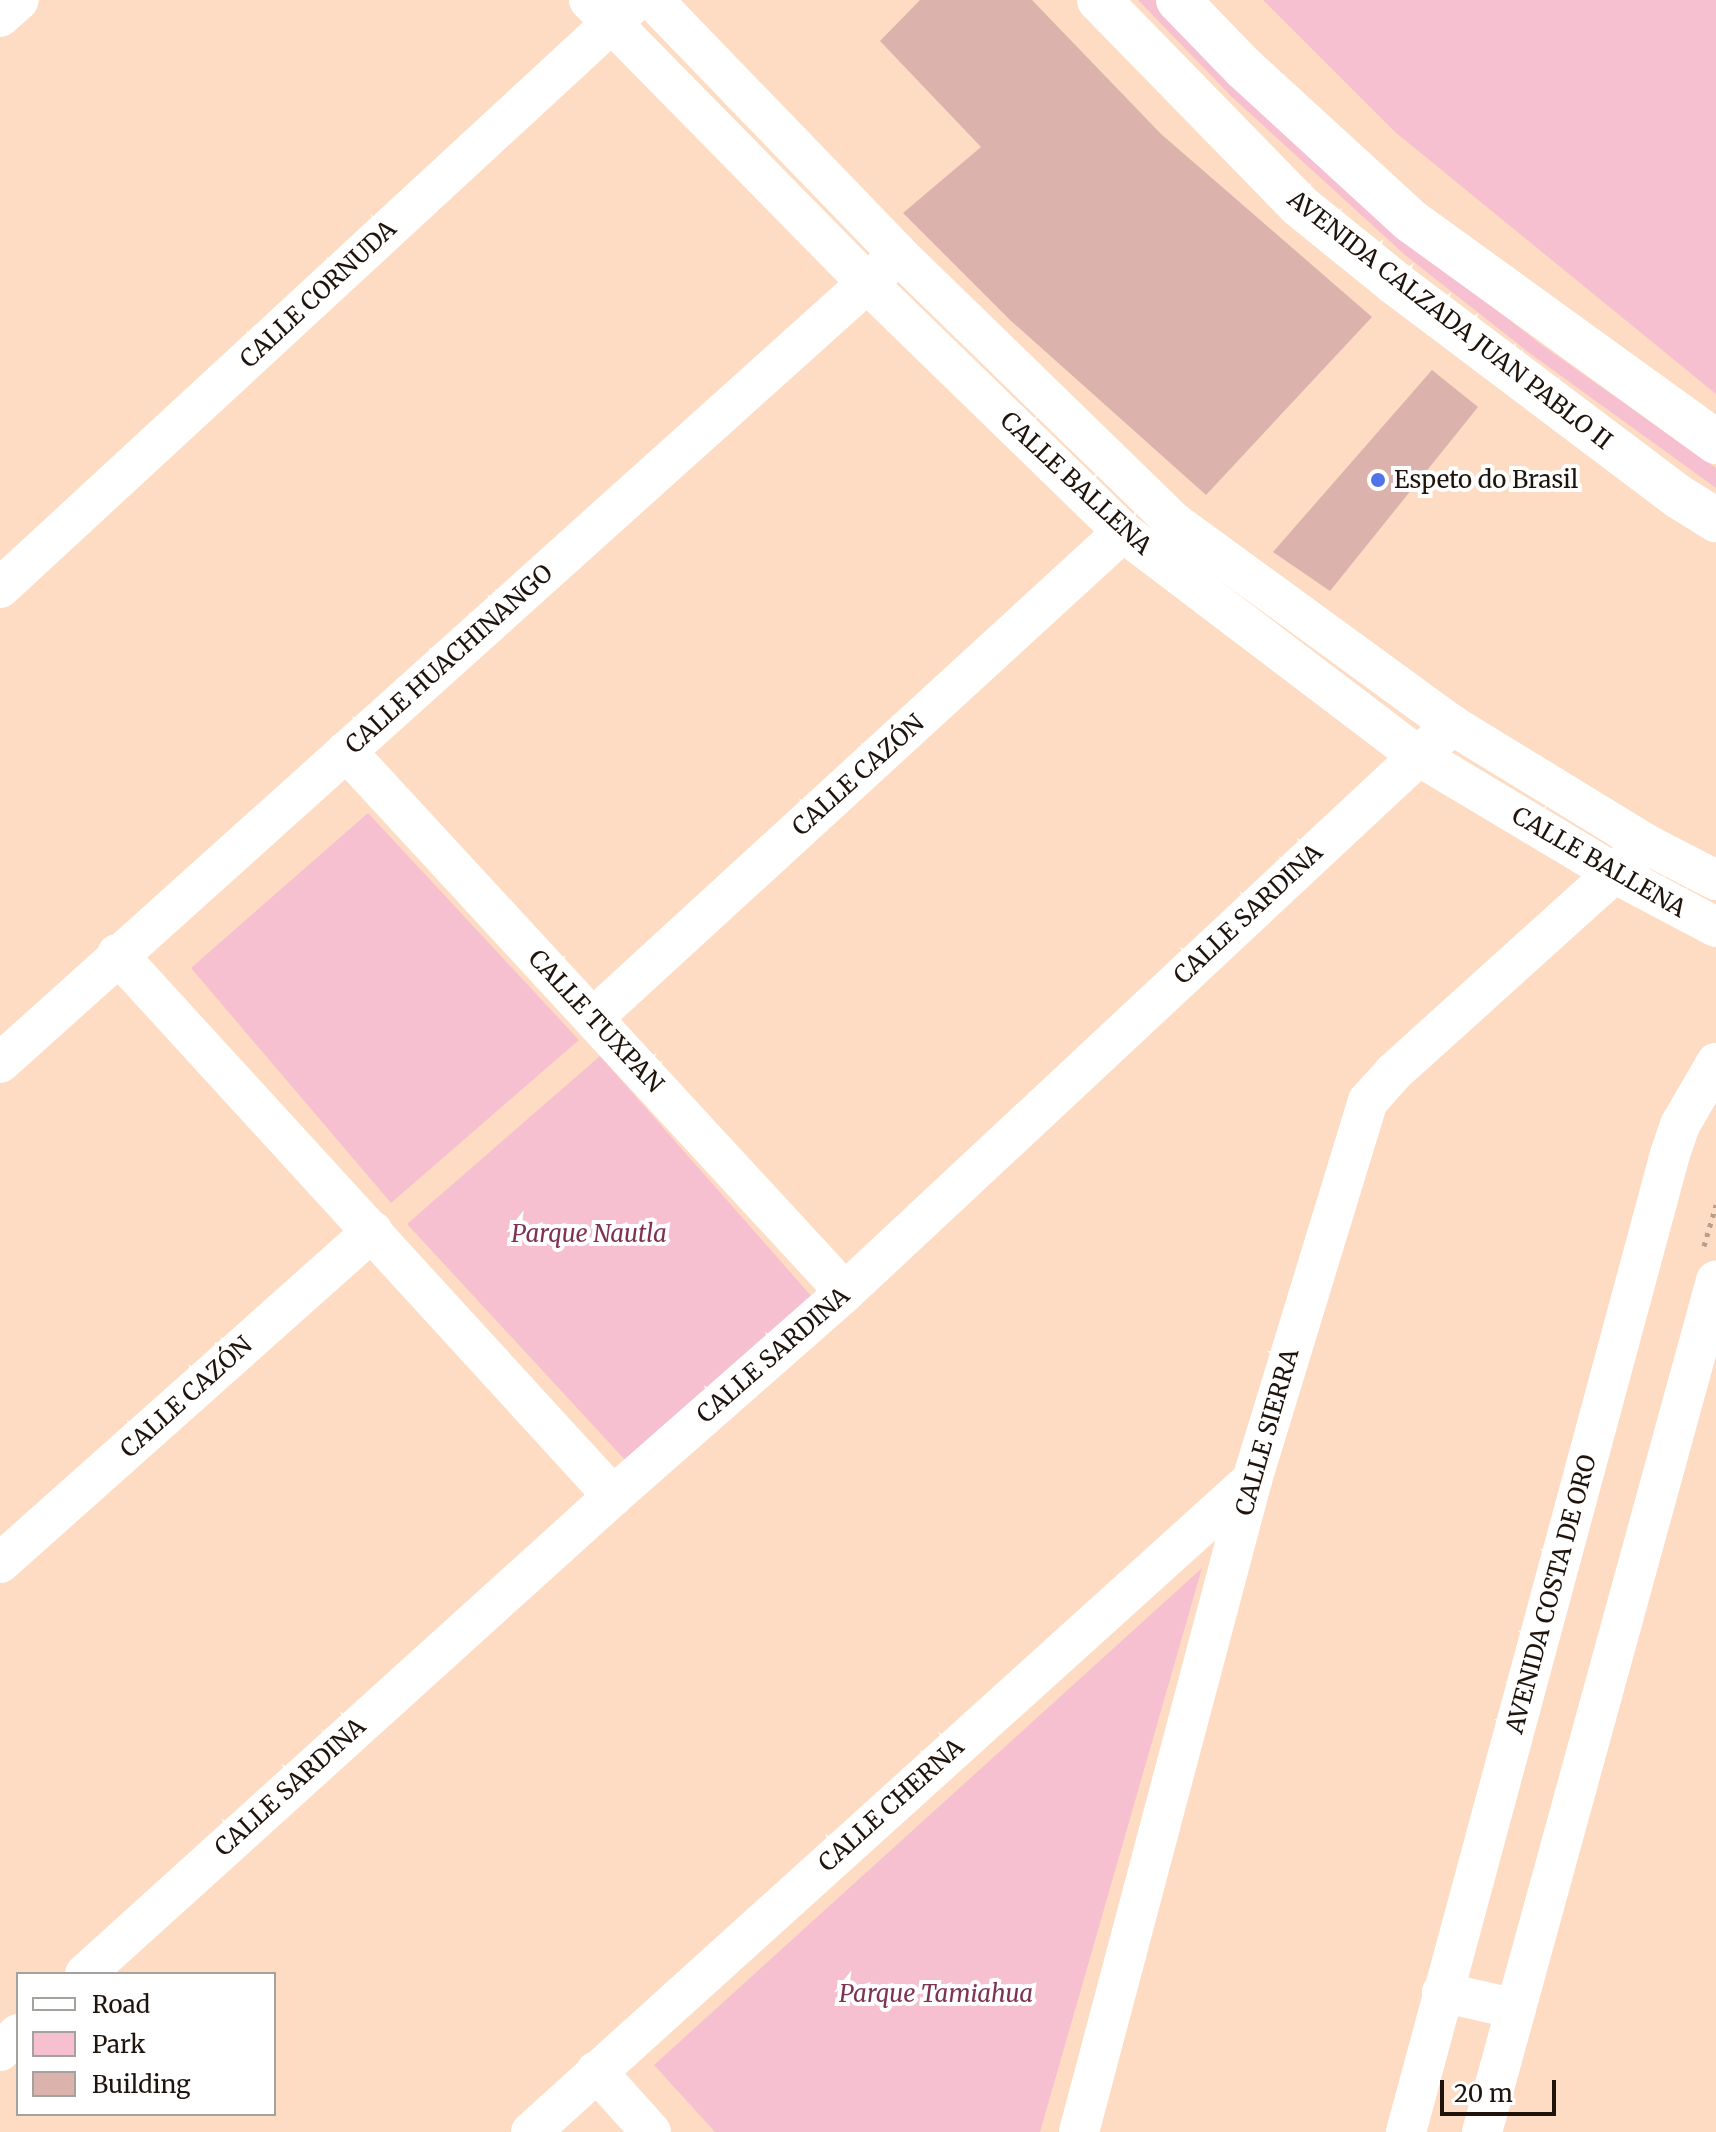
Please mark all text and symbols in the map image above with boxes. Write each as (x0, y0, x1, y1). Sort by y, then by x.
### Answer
street label: AVENIDA CALZADA JUAN PABLO II (1282, 185, 1618, 455)
street label: CALLE CORNUDA (234, 214, 402, 374)
street label: CALLE BALLENA (995, 406, 1157, 560)
place label: Espeto do Brasil (1394, 466, 1578, 494)
marker: Espeto do Brasil (1369, 471, 1387, 489)
street label: CALLE HUACHINANGO (340, 558, 558, 760)
street label: CALLE CAZÓN (786, 709, 930, 841)
street label: CALLE BALLENA (1507, 801, 1691, 923)
street label: CALLE SARDINA (1168, 838, 1328, 990)
street label: CALLE TUXPAN (523, 944, 669, 1098)
park label: Parque Nautla (511, 1220, 667, 1248)
street label: CALLE SARDINA (691, 1281, 855, 1429)
street label: CALLE CAZÓN (114, 1331, 258, 1463)
street label: CALLE SIERRA (1229, 1345, 1305, 1519)
street label: AVENIDA COSTA DE ORO (1500, 1451, 1602, 1737)
street label: CALLE SARDINA (209, 1712, 371, 1862)
street label: CALLE CHERNA (813, 1732, 969, 1878)
legend (16, 1972, 276, 2116)
park label: Parque Tamiahua (839, 1980, 1033, 2008)
text: Road (92, 1989, 150, 2020)
text: Park (92, 2029, 145, 2060)
scale bar (1444, 2064, 1560, 2114)
text: Building (92, 2069, 191, 2100)
text: 20 m (1454, 2078, 1513, 2109)

